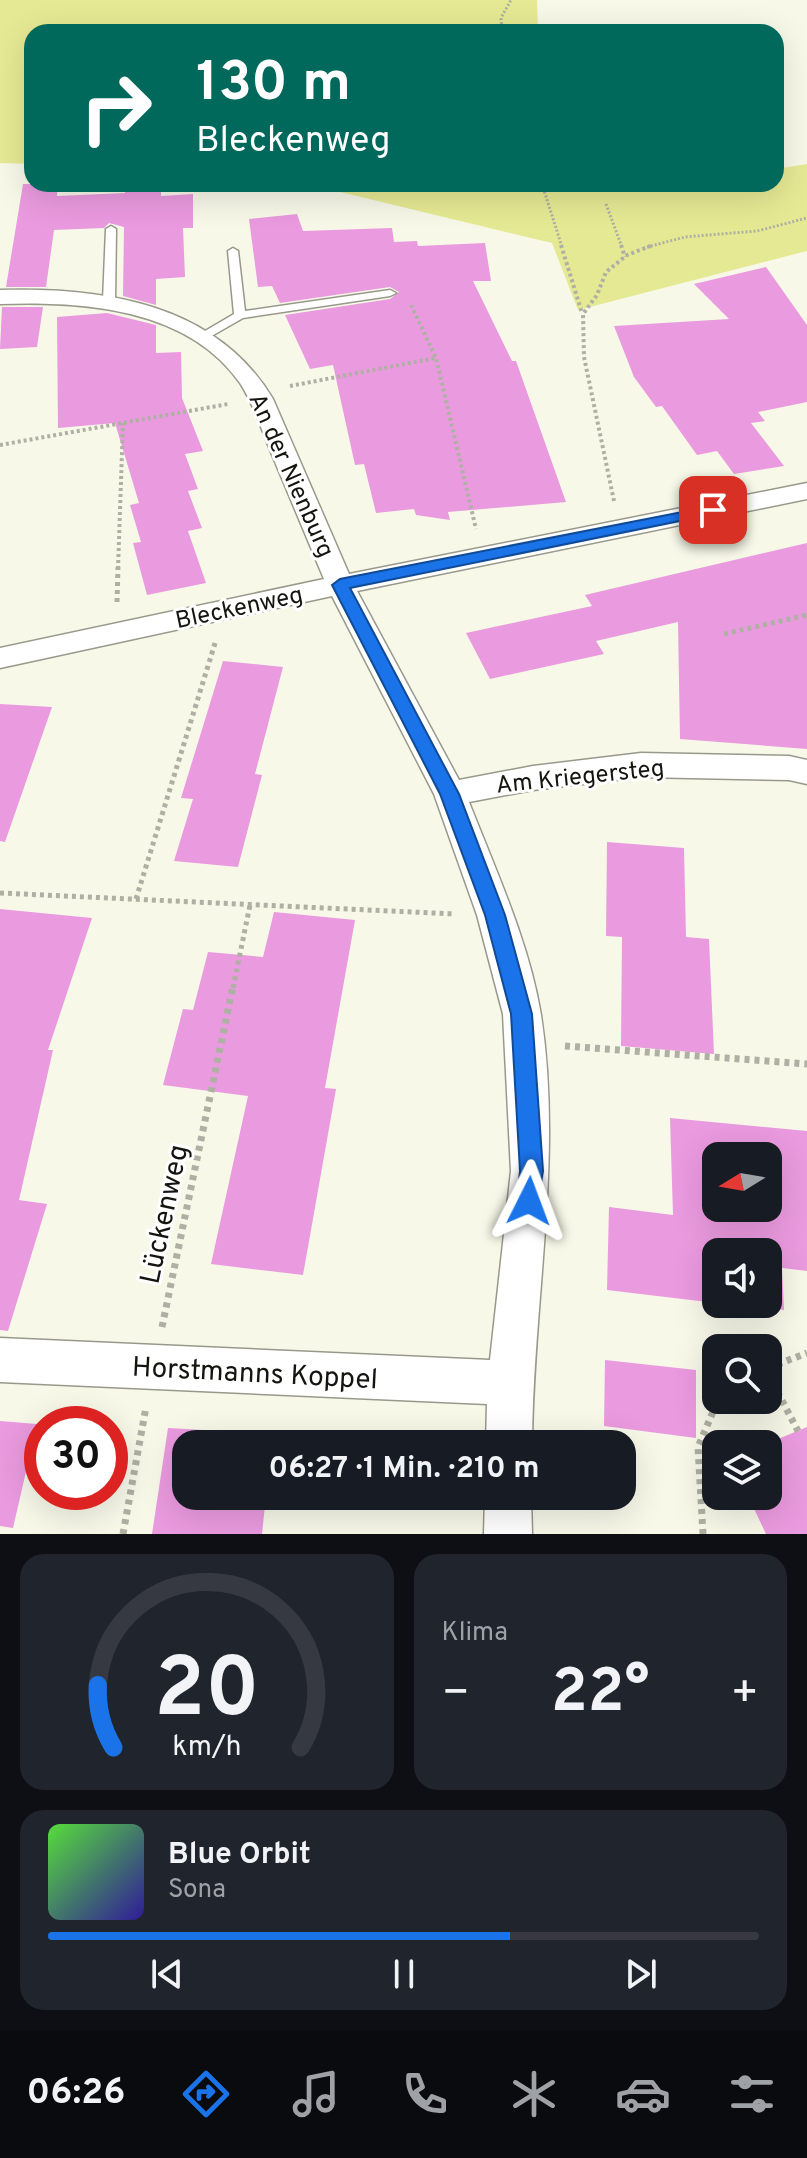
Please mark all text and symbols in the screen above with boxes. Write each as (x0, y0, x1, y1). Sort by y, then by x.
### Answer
text: 130 m (196, 50, 351, 120)
icon: right (64, 56, 168, 160)
text: Bleckenweg (196, 119, 390, 165)
street label: An der Nienburg (241, 389, 340, 562)
pin (679, 476, 747, 544)
icon: arrive (691, 488, 735, 532)
street label: Bleckenweg (173, 581, 306, 637)
street label: Am Kriegersteg (495, 754, 666, 802)
street label: Lückenweg (134, 1142, 198, 1287)
north arrow (702, 1142, 782, 1222)
map controls (702, 1142, 782, 1510)
position arrow (487, 1159, 571, 1243)
button: sound (702, 1238, 782, 1318)
button: search (702, 1334, 782, 1414)
street label: Horstmanns Koppel (131, 1351, 379, 1399)
speed limit sign: 30 (24, 1406, 128, 1510)
button: layers (702, 1430, 782, 1510)
text: 06:27 · 1 Min. · 210 m (268, 1451, 540, 1488)
text: Klima (442, 1617, 508, 1650)
text: 20 (154, 1641, 260, 1746)
text: 22° (551, 1657, 649, 1733)
text: − (442, 1667, 470, 1723)
text: + (731, 1667, 759, 1723)
text: km/h (172, 1730, 241, 1766)
text: Blue Orbit (168, 1837, 311, 1874)
text: Sona (168, 1874, 226, 1907)
icon: previous (145, 1952, 189, 1996)
icon: pause (382, 1952, 426, 1996)
icon: next (619, 1952, 663, 1996)
icon: directions (178, 2066, 234, 2122)
icon: music (288, 2066, 344, 2122)
icon: phone (397, 2066, 453, 2122)
icon: climate (506, 2066, 562, 2122)
icon: car (615, 2066, 671, 2122)
icon: filters (724, 2066, 780, 2122)
text: 06:26 (27, 2071, 125, 2117)

